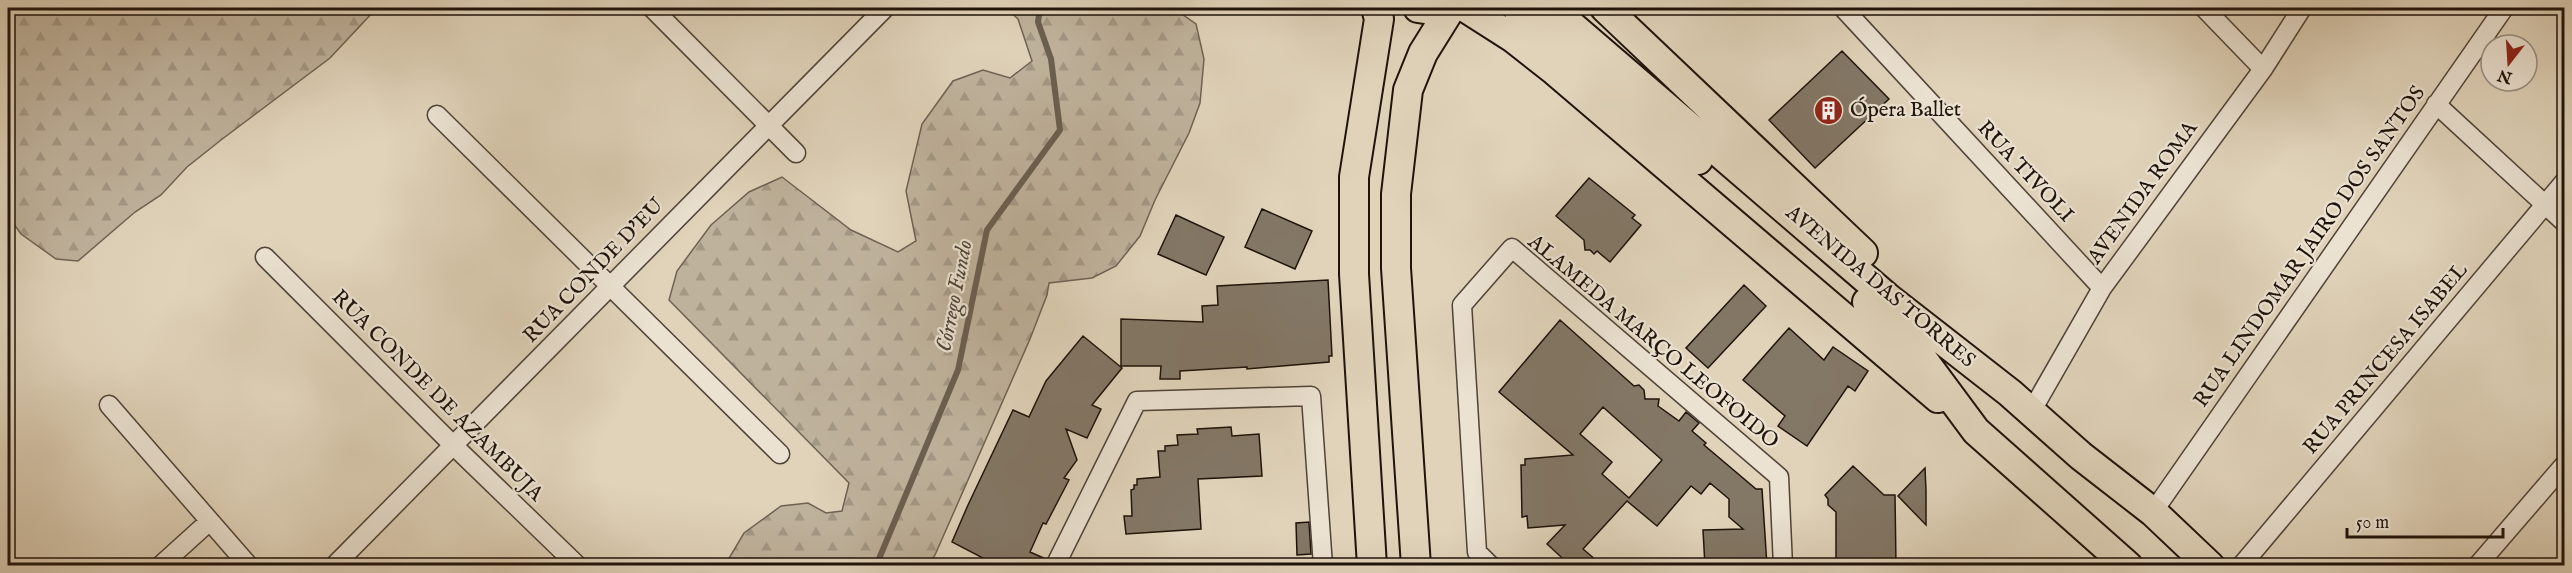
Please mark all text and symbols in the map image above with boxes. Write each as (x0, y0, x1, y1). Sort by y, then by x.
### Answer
north arrow (2479, 33, 2539, 93)
text: N (2496, 64, 2516, 87)
street label: RUA LINDOMAR JAIRO DOS SANTOS (2188, 81, 2432, 413)
building icon: Ópera Ballet (1813, 94, 1845, 126)
place label: Ópera Ballet (1850, 96, 1961, 124)
street label: RUA TIVOLI (1971, 115, 2079, 229)
street label: AVENIDA ROMA (2081, 115, 2205, 271)
street label: RUA CONDE D'EU (518, 193, 670, 349)
street label: AVENIDA DAS TORRES (1779, 199, 1980, 374)
street label: ALAMEDA MARÇO LEOFOIDO (1521, 228, 1784, 455)
water label: Córrego Fundo (930, 238, 980, 354)
street label: RUA PRINCESA ISABEL (2298, 257, 2474, 460)
street label: RUA CONDE DE AZAMBUJA (325, 284, 549, 508)
scale bar (2347, 501, 2503, 539)
text: 50 m (2356, 512, 2389, 535)

